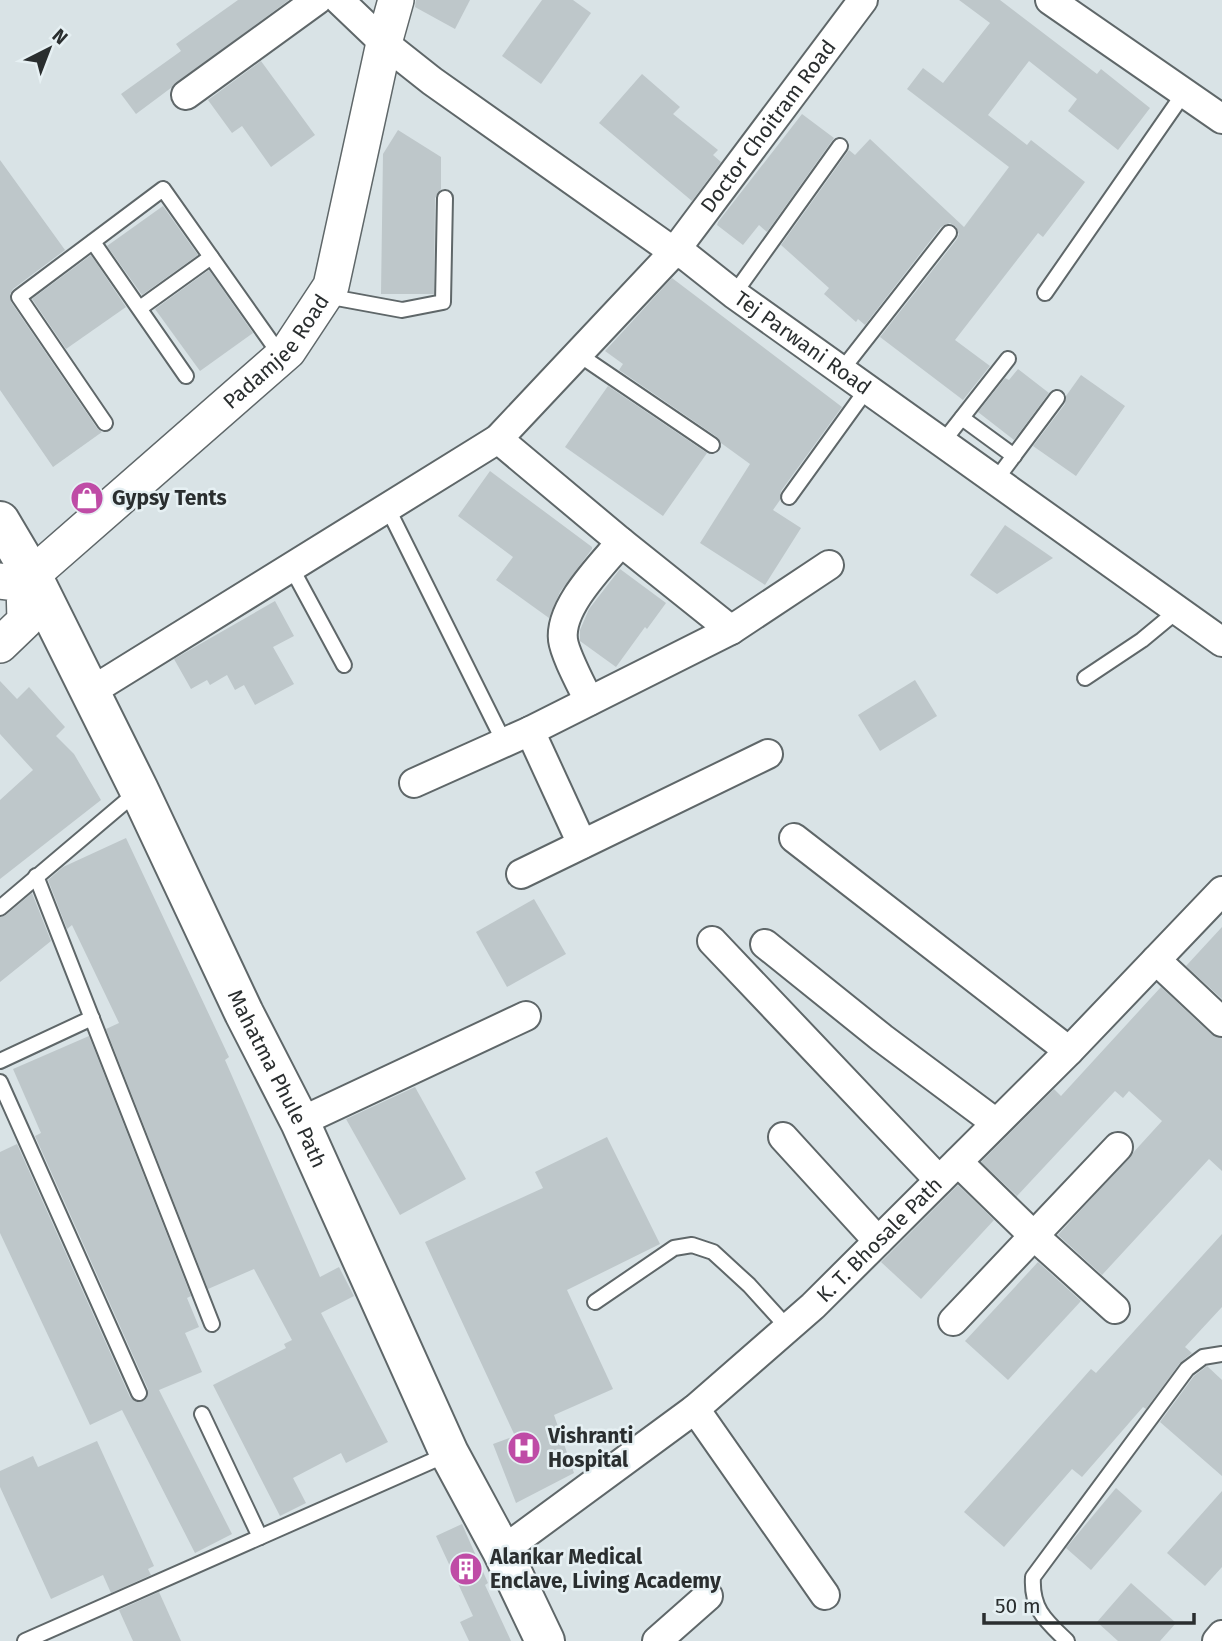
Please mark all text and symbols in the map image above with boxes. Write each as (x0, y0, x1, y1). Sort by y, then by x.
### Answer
north arrow (14, 14, 84, 84)
text: N (48, 24, 72, 50)
street label: Doctor Choitram Road (695, 35, 842, 218)
street label: Tej Parwani Road (729, 285, 876, 401)
street label: Padamjee Road (218, 289, 335, 415)
shop icon: Gypsy Tents (68, 479, 106, 517)
place label: Gypsy Tents (112, 485, 227, 511)
street label: Mahatma Phule Path (222, 985, 332, 1172)
street label: K. T. Bhosale Path (811, 1172, 948, 1308)
place label: Vishranti Hospital (547, 1423, 634, 1473)
hospital icon: Vishranti Hospital (505, 1429, 543, 1467)
place label: Alankar Medical Enclave, Living Academy (489, 1544, 721, 1594)
building icon: Alankar Medical Enclave, Living Academy (447, 1550, 485, 1588)
scale bar (984, 1582, 1194, 1626)
text: 50 m (995, 1593, 1041, 1619)

